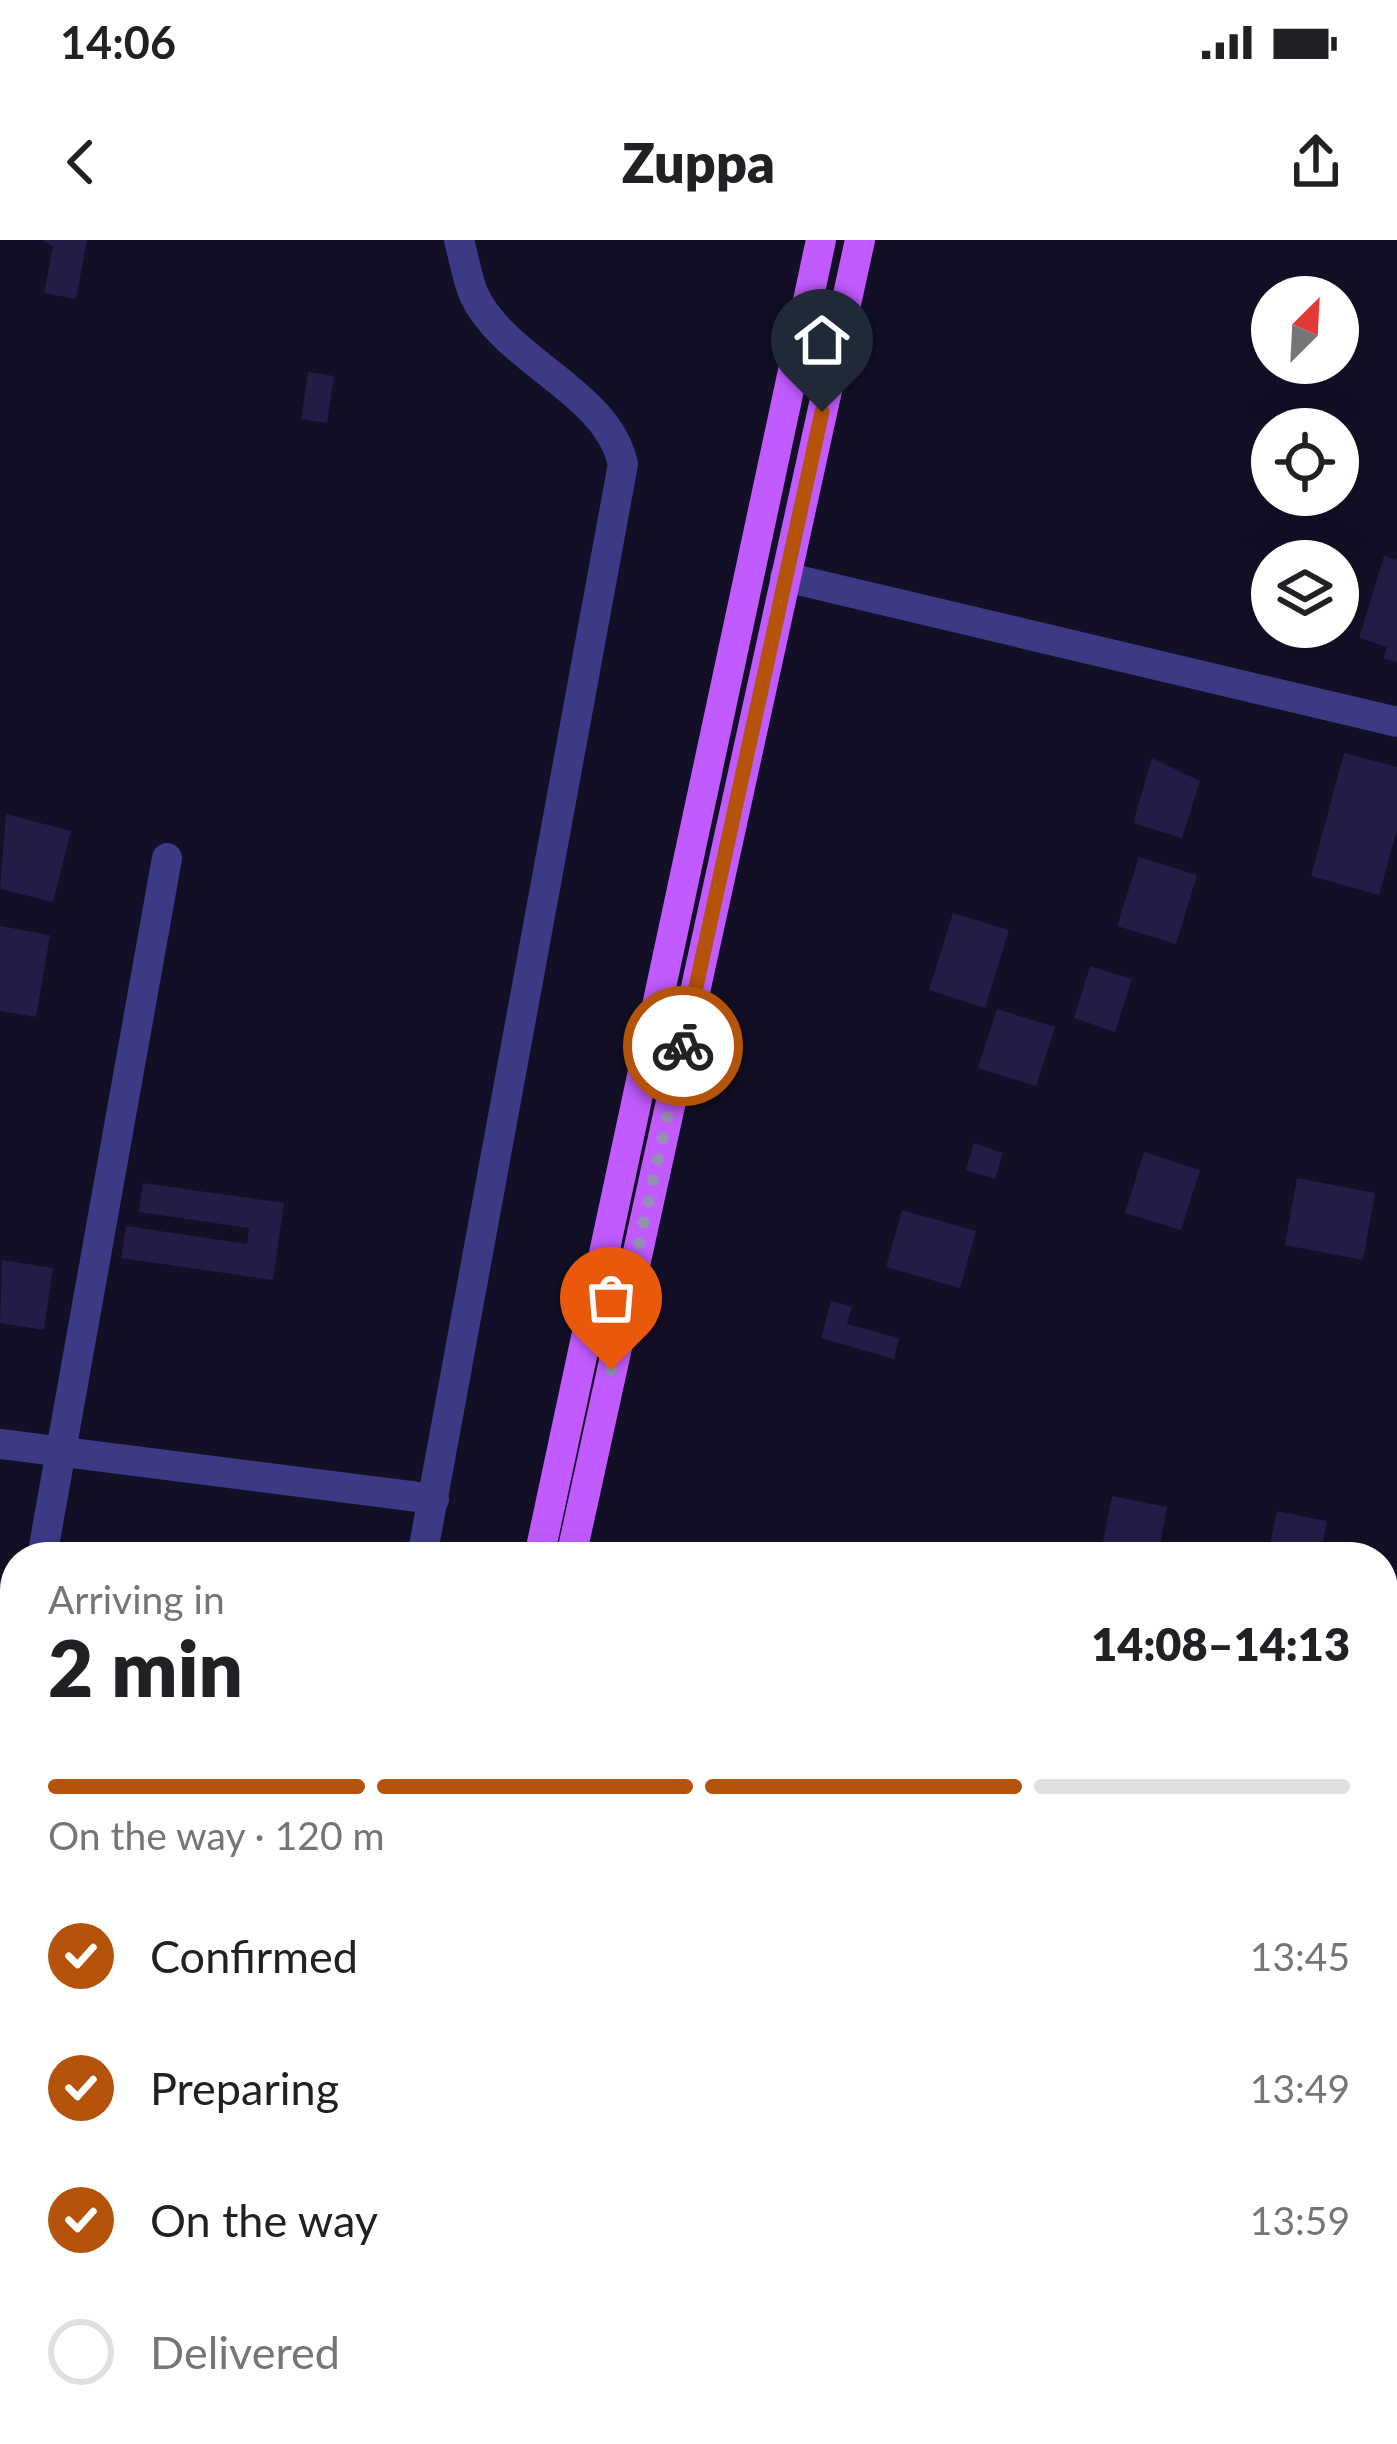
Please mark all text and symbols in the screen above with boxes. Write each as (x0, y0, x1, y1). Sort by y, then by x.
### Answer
text: 14:06 (60, 15, 176, 69)
icon: back (48, 129, 114, 195)
icon: share (1283, 129, 1349, 195)
text: Zuppa (622, 130, 775, 195)
north arrow (1251, 276, 1359, 384)
map controls (1251, 276, 1359, 648)
pin (771, 289, 873, 412)
icon: home (789, 307, 855, 373)
button: locate (1251, 408, 1359, 516)
button: layers (1251, 540, 1359, 648)
courier (623, 986, 743, 1106)
icon: bike (650, 1013, 716, 1079)
pin (560, 1247, 662, 1370)
icon: bag (578, 1265, 644, 1331)
text: Arriving in (48, 1576, 225, 1622)
text: 14:08–14:13 (1091, 1617, 1350, 1671)
text: 2 min (48, 1620, 243, 1714)
text: On the way · 120 m (48, 1812, 385, 1858)
icon: check (48, 1923, 114, 1989)
text: Confirmed (150, 1929, 358, 1983)
text: 13:45 (1250, 1933, 1350, 1979)
icon: check (48, 2055, 114, 2121)
text: Preparing (150, 2061, 339, 2115)
text: 13:49 (1250, 2065, 1350, 2111)
icon: check (48, 2187, 114, 2253)
text: On the way (150, 2193, 378, 2247)
text: 13:59 (1250, 2197, 1350, 2243)
text: Delivered (150, 2325, 340, 2379)

